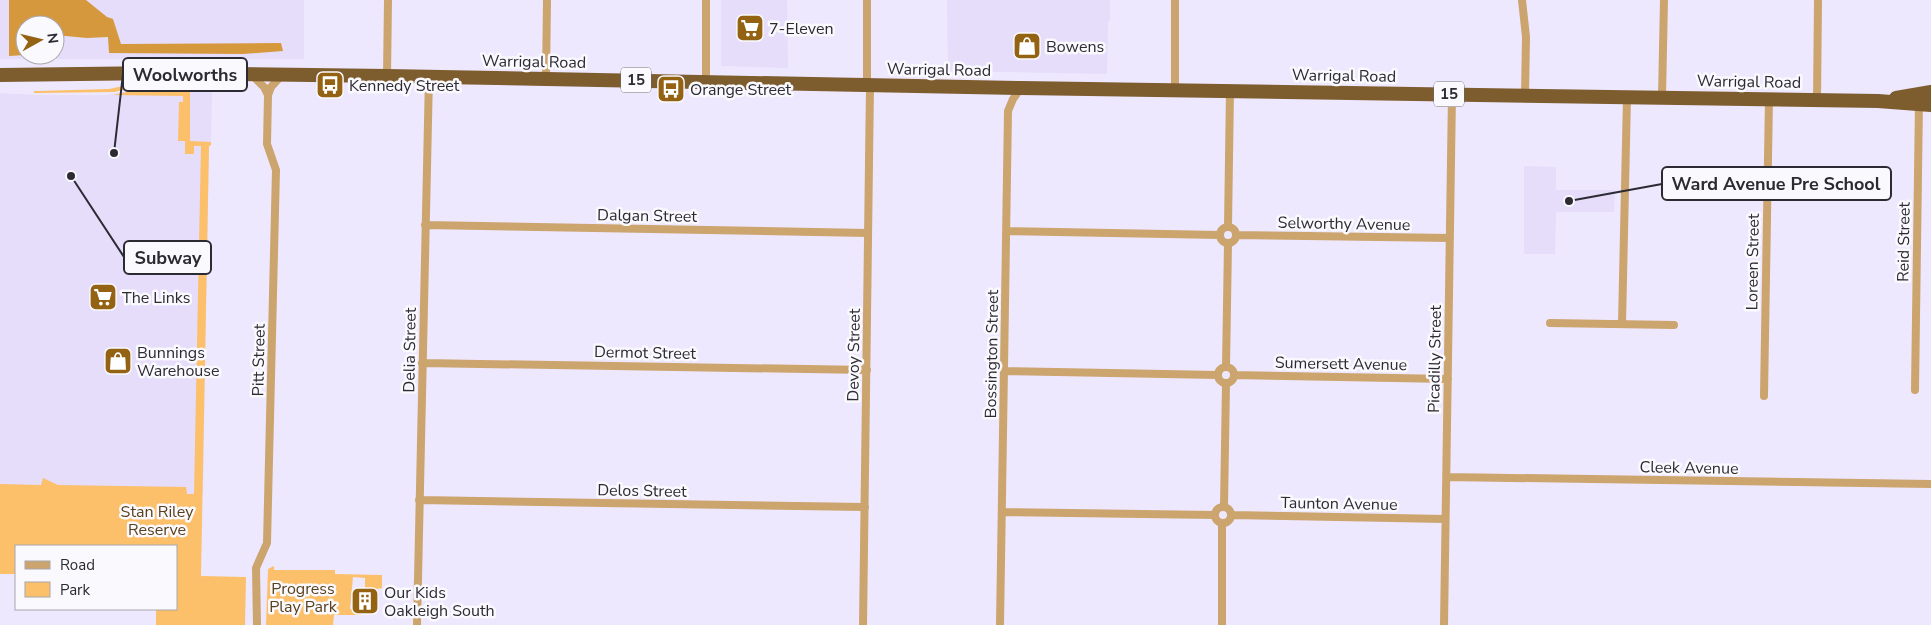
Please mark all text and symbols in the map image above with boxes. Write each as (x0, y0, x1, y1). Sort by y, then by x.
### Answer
supermarket icon: 7-Eleven (735, 13, 765, 43)
north arrow (15, 15, 65, 65)
place label: 7-Eleven (769, 18, 834, 40)
shop icon: Bowens (1012, 31, 1042, 61)
text: N (42, 32, 63, 45)
place label: Bowens (1046, 36, 1104, 58)
street label: Warrigal Road (482, 50, 586, 74)
callout: Woolworths (123, 58, 247, 91)
street label: Warrigal Road (887, 58, 991, 82)
text: Woolworths (133, 63, 237, 87)
street label: Warrigal Road (1292, 64, 1396, 88)
road number: 15 (621, 68, 651, 92)
bus stop icon: Kennedy Street (315, 70, 345, 100)
street label: Warrigal Road (1697, 70, 1801, 94)
bus stop icon: Orange Street (656, 74, 686, 104)
place label: Kennedy Street (349, 75, 460, 97)
place label: Orange Street (690, 79, 792, 101)
road number: 15 (1434, 82, 1464, 106)
callout: Ward Avenue Pre School (1662, 167, 1891, 200)
text: Ward Avenue Pre School (1672, 172, 1881, 196)
street label: Reid Street (1892, 202, 1916, 282)
street label: Dalgan Street (597, 204, 697, 228)
street label: Selworthy Avenue (1277, 212, 1411, 236)
street label: Loreen Street (1741, 213, 1765, 311)
callout: Subway (124, 241, 211, 274)
text: Subway (135, 246, 202, 270)
supermarket icon: The Links (88, 282, 118, 312)
place label: The Links (122, 287, 190, 309)
street label: Bossington Street (980, 289, 1004, 418)
street label: Picadilly Street (1423, 304, 1447, 413)
street label: Delia Street (398, 307, 422, 393)
street label: Devoy Street (842, 308, 866, 402)
street label: Pitt Street (247, 323, 271, 397)
street label: Dermot Street (594, 341, 697, 365)
place label: Bunnings Warehouse (137, 342, 219, 382)
shop icon: Bunnings Warehouse (103, 346, 133, 376)
street label: Sumersett Avenue (1275, 352, 1407, 376)
street label: Cleek Avenue (1639, 456, 1739, 480)
street label: Delos Street (597, 479, 687, 503)
street label: Taunton Avenue (1280, 492, 1398, 516)
park label: Stan Riley Reserve (121, 501, 194, 541)
legend (15, 545, 178, 610)
text: Road (60, 555, 95, 575)
park label: Progress Play Park (269, 578, 338, 618)
text: Park (60, 580, 90, 600)
place label: Our Kids Oakleigh South (384, 582, 495, 622)
building icon: Our Kids Oakleigh South (350, 586, 380, 616)

